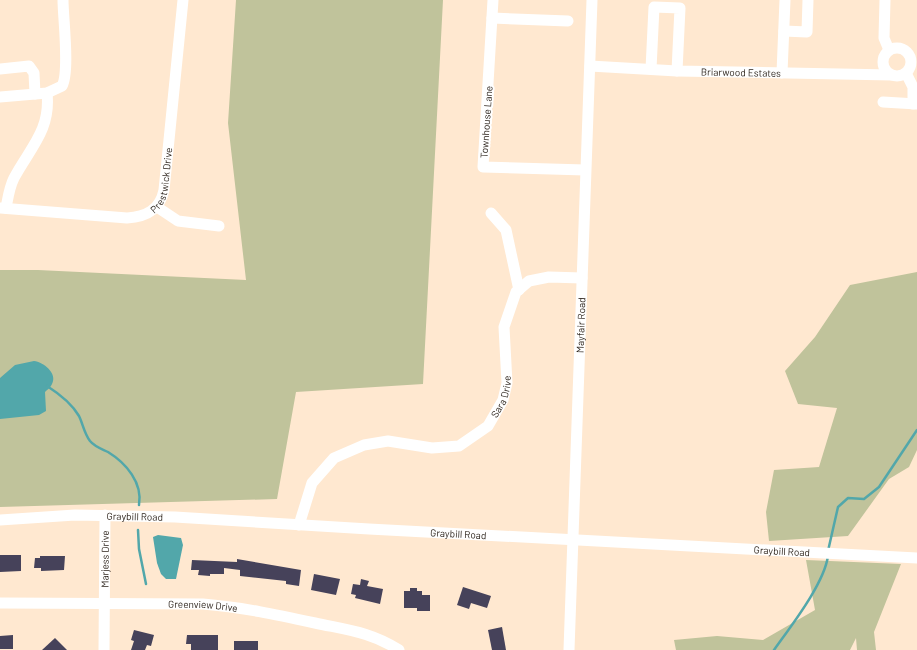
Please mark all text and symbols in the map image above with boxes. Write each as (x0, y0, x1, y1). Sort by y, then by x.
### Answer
street label: Briarwood Estates (701, 65, 781, 79)
street label: Townhouse Lane (477, 85, 495, 159)
street label: Prestwick Drive (148, 147, 174, 215)
street label: Mayfair Road (574, 297, 587, 353)
street label: Sara Drive (488, 375, 513, 420)
street label: Graybill Road (107, 510, 163, 523)
street label: Graybill Road (430, 526, 487, 541)
street label: Marjess Drive (98, 530, 111, 588)
street label: Graybill Road (753, 543, 810, 558)
street label: Greenview Drive (168, 598, 239, 614)

